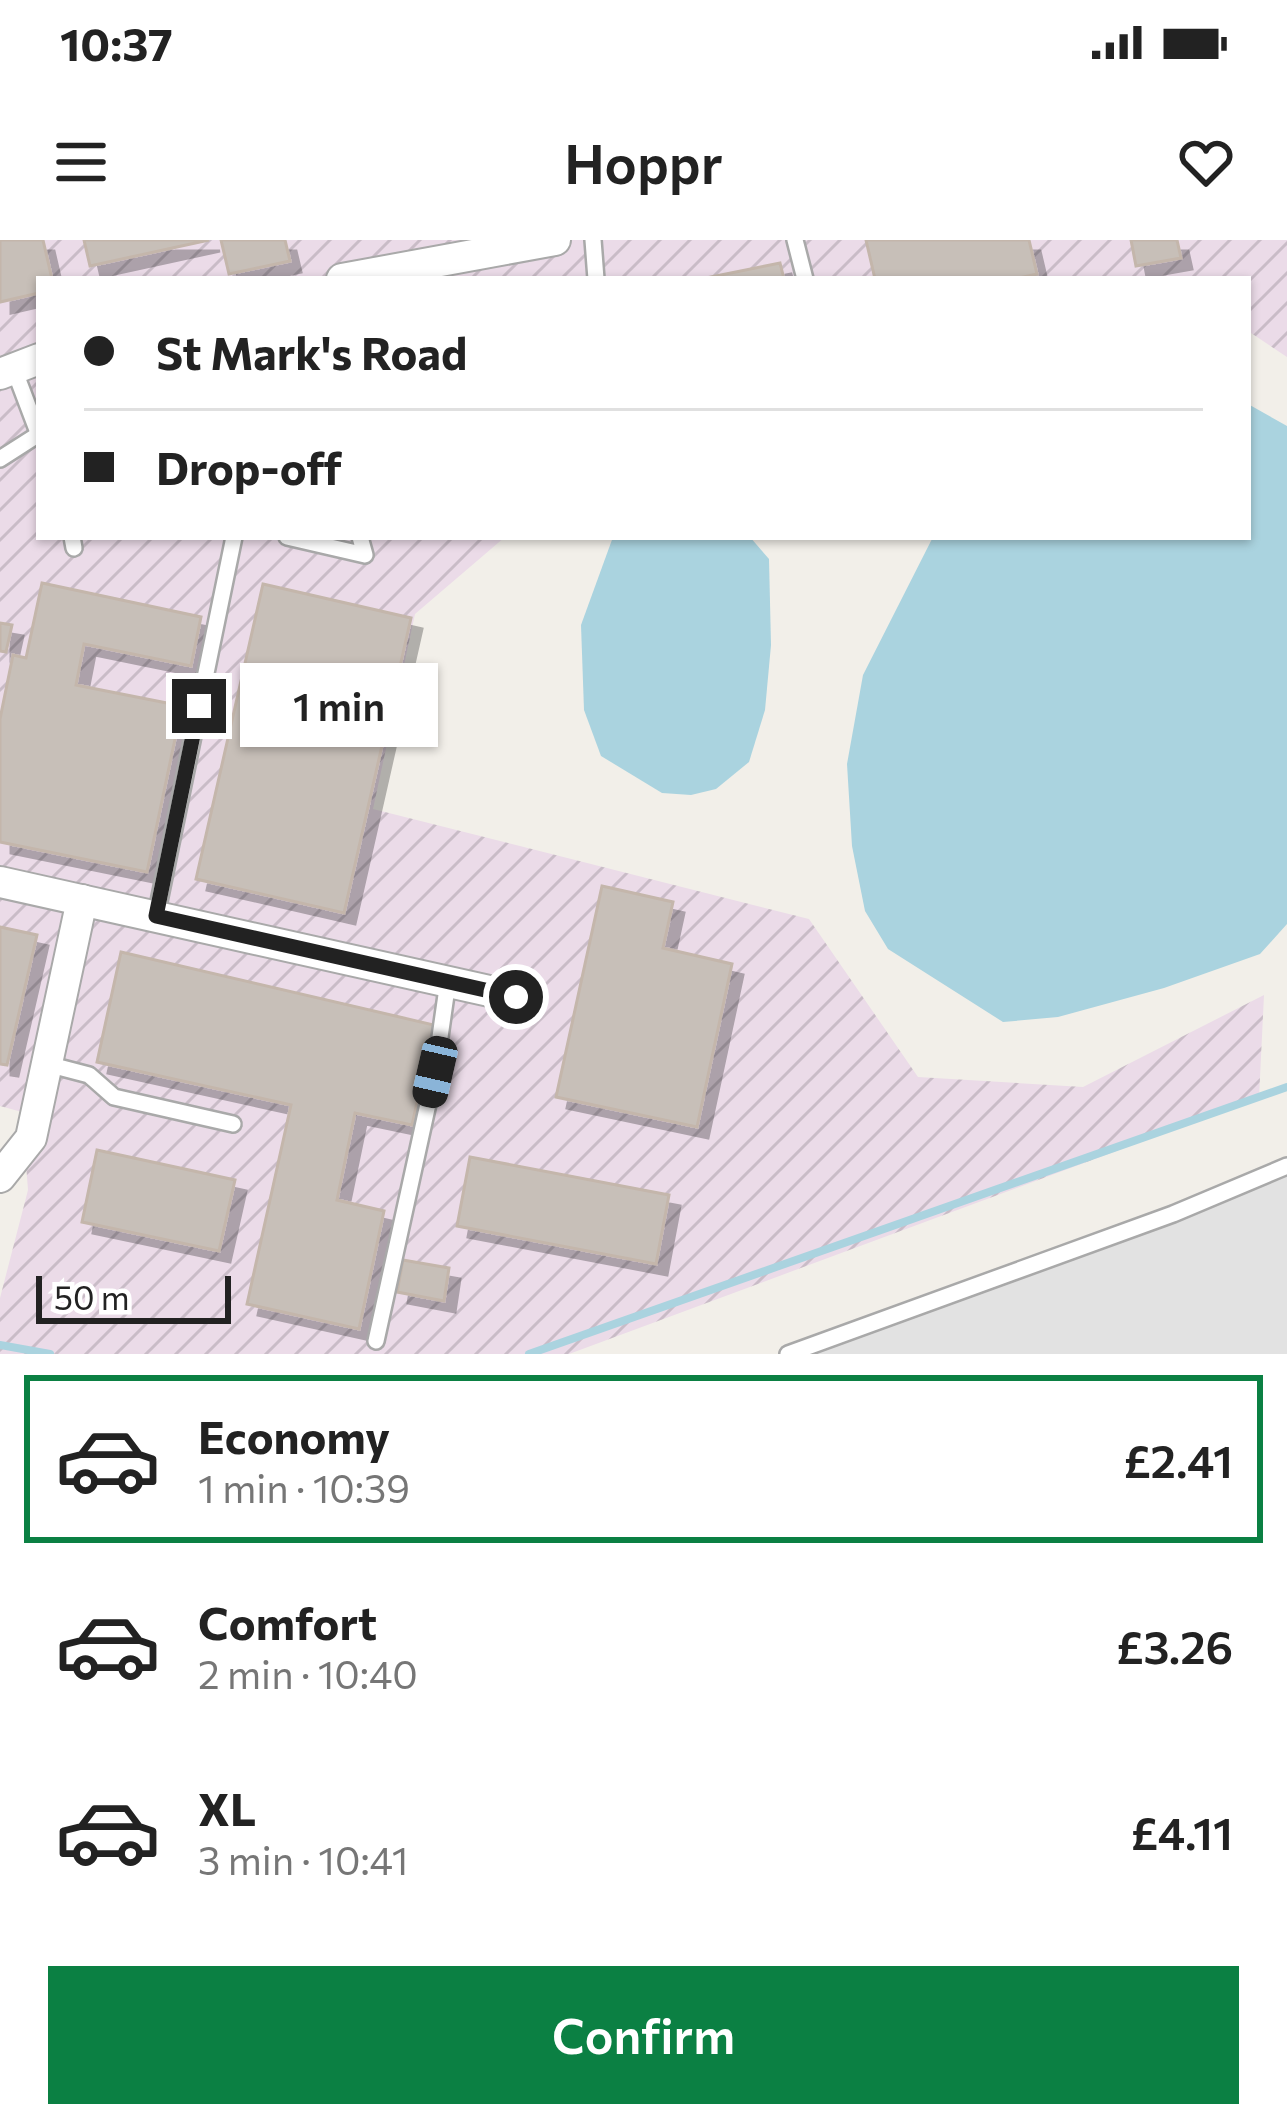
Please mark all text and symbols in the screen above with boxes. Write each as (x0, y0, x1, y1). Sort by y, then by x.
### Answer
text: 10:37 (60, 15, 173, 70)
icon: menu (48, 129, 114, 195)
text: Hoppr (564, 129, 723, 195)
icon: heart (1173, 129, 1239, 195)
text: St Mark's Road (156, 324, 467, 379)
text: Drop-off (156, 439, 342, 494)
callout: 1 min (241, 664, 439, 748)
route end (172, 679, 226, 733)
text: 1 min (293, 681, 385, 729)
route start (489, 970, 543, 1024)
car (409, 1033, 461, 1111)
scale bar (36, 1270, 231, 1323)
text: 50 m (54, 1276, 130, 1317)
icon: car (54, 1405, 162, 1513)
text: Economy (198, 1408, 390, 1463)
text: £2.41 (1123, 1432, 1233, 1487)
text: 1 min · 10:39 (198, 1463, 410, 1511)
icon: car (54, 1591, 162, 1699)
text: Comfort (198, 1594, 377, 1649)
text: £3.26 (1116, 1618, 1233, 1673)
text: 2 min · 10:40 (198, 1649, 418, 1697)
icon: car (54, 1777, 162, 1885)
text: XL (198, 1780, 256, 1835)
text: £4.11 (1131, 1804, 1233, 1859)
text: 3 min · 10:41 (198, 1835, 408, 1883)
button: Confirm (48, 1966, 1239, 2104)

